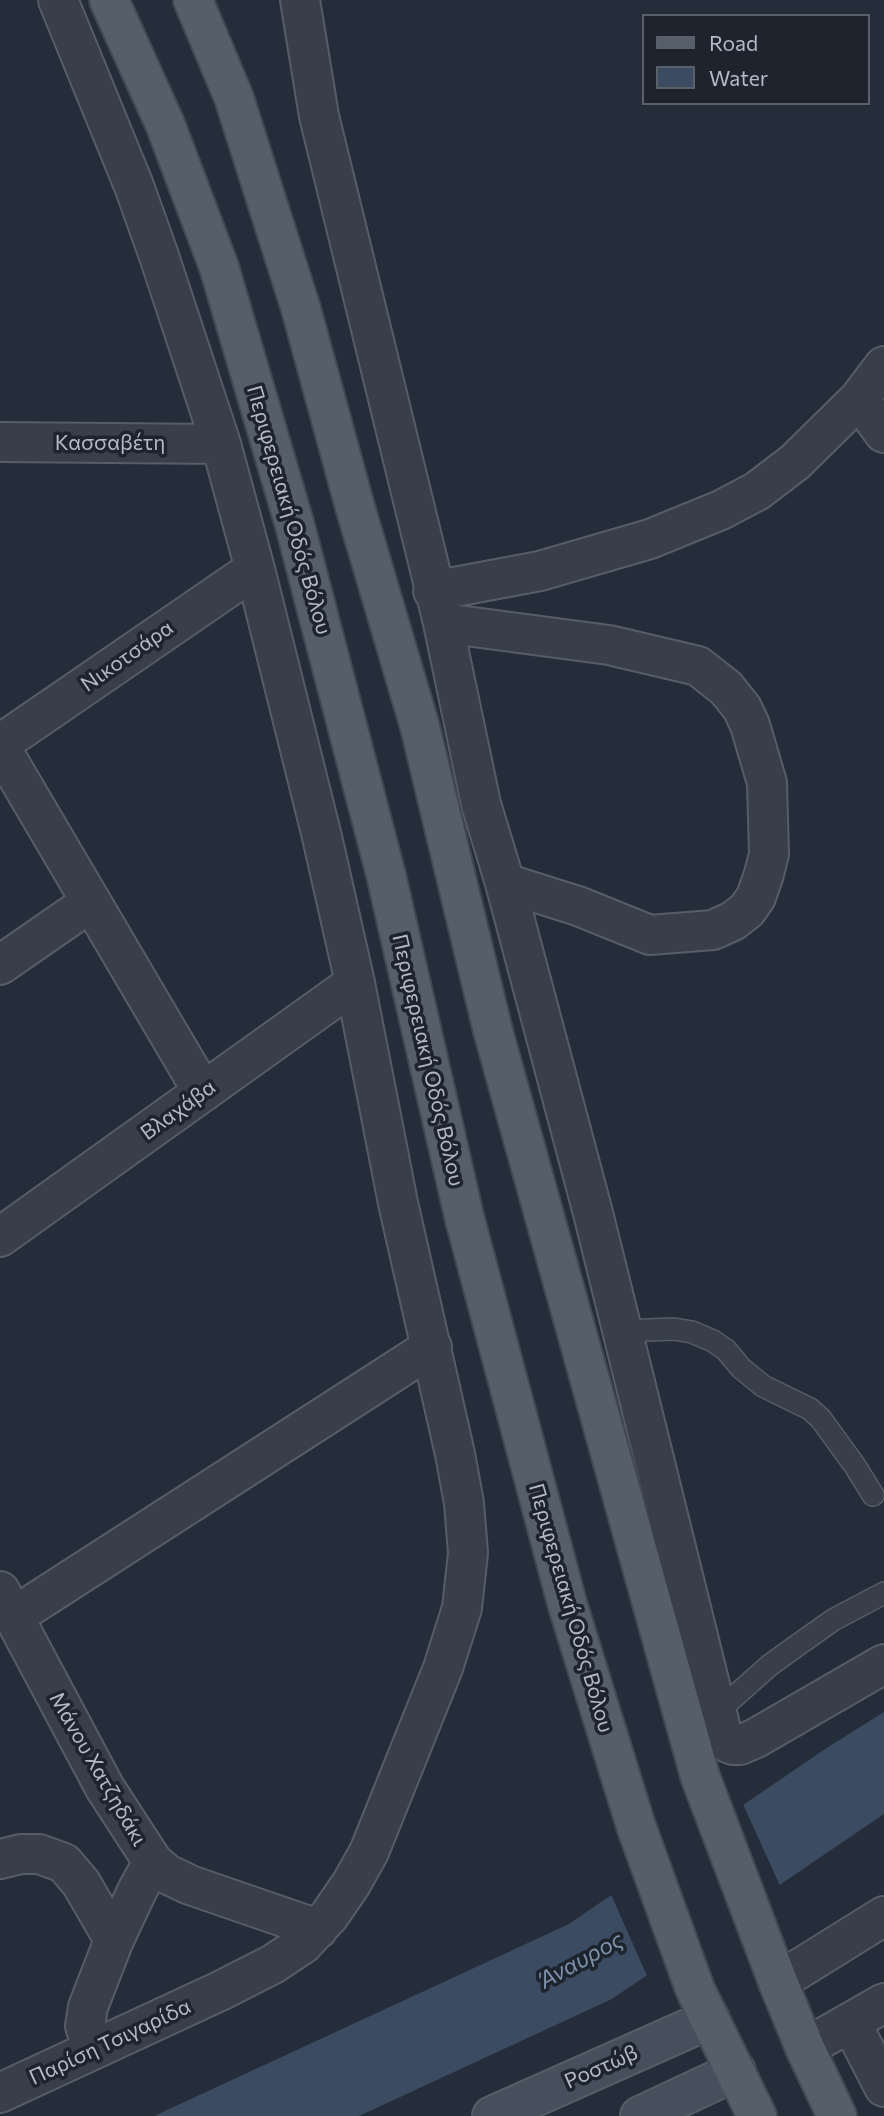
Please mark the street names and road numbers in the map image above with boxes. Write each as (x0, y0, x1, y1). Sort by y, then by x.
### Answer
street label: Περιφερειακή Οδός Βόλου (241, 383, 337, 637)
street label: Κασσαβέτη (55, 430, 165, 456)
street label: Νικοτσάρα (76, 615, 178, 697)
street label: Περιφερειακή Οδός Βόλου (387, 932, 469, 1188)
street label: Βλαχάβα (136, 1074, 220, 1146)
street label: Περιφερειακή Οδός Βόλου (523, 1481, 619, 1735)
street label: Μάνου Χατζηδάκι (44, 1688, 152, 1850)
street label: Παρίση Τσιγαρίδα (25, 1994, 195, 2090)
street label: Ροστώβ (561, 2040, 641, 2094)

